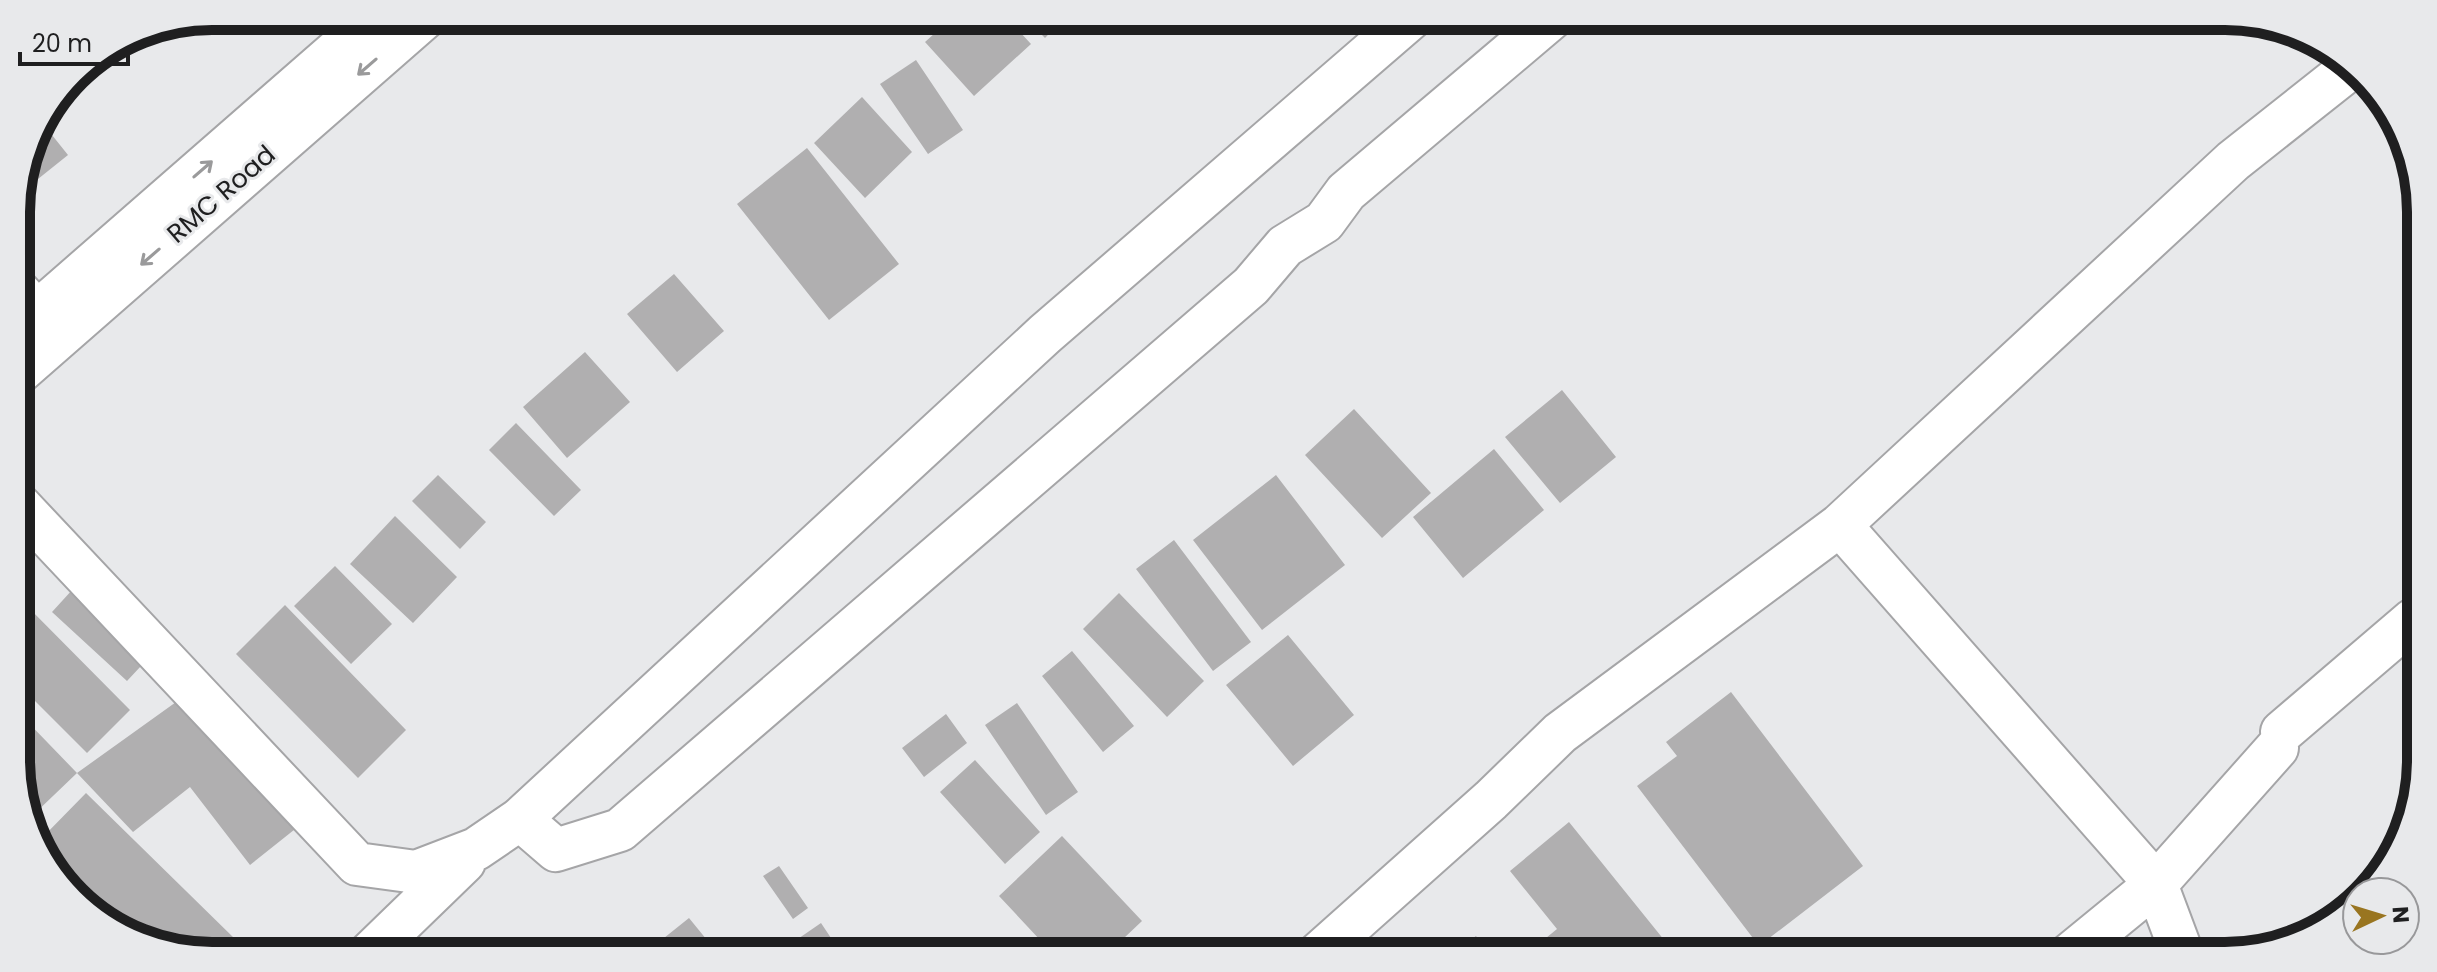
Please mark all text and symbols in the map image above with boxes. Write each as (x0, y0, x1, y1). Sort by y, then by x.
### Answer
scale bar (20, 16, 128, 66)
text: 20 m (32, 27, 92, 60)
one-way arrow (357, 58, 377, 76)
street label: RMC Road (159, 137, 283, 251)
one-way arrow (192, 160, 212, 178)
one-way arrow (140, 248, 160, 266)
north arrow (2341, 876, 2421, 956)
text: N (2384, 905, 2416, 924)

